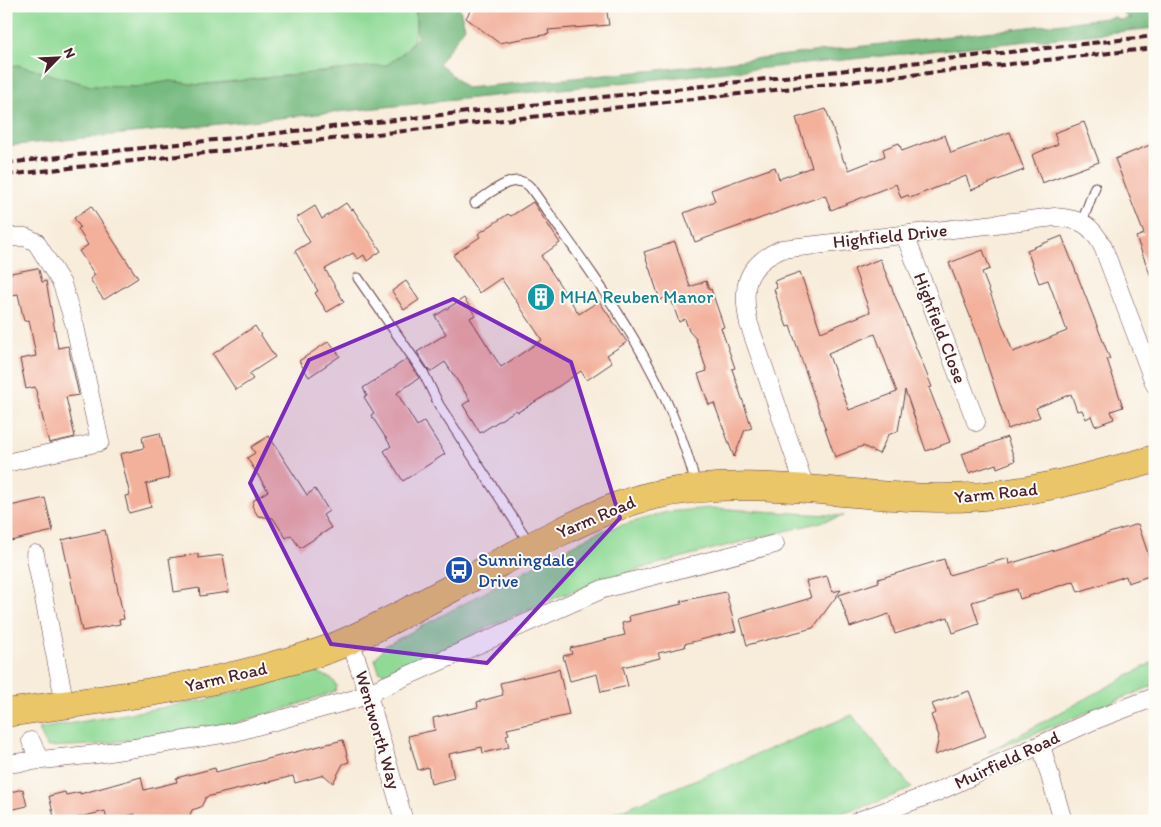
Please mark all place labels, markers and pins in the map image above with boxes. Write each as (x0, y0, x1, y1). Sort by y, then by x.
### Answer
building icon: MHA Reuben Manor (526, 282, 556, 312)
place label: MHA Reuben Manor (560, 286, 714, 308)
place label: Sunningdale Drive (478, 549, 575, 592)
bus stop icon: Sunningdale Drive (444, 555, 474, 585)

